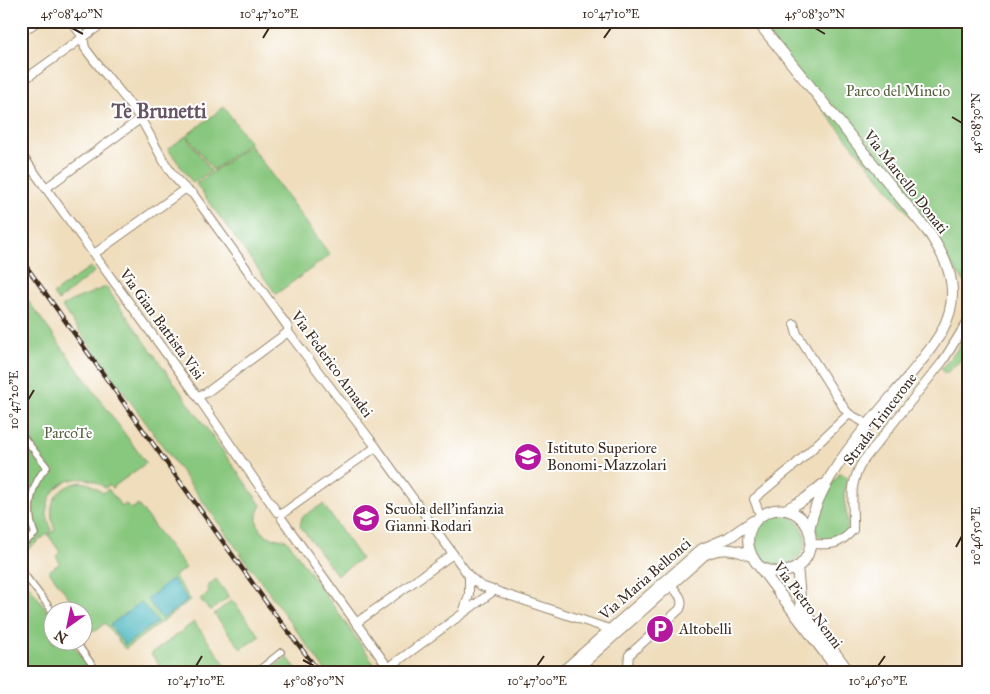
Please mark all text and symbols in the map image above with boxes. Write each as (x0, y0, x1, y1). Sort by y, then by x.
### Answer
text: 45°08'40"N (41, 7, 103, 21)
text: 10°47'20"E (240, 7, 299, 21)
text: 10°47'10"E (582, 7, 640, 21)
text: 45°08'30"N (785, 7, 845, 21)
park label: Parco del Mincio (846, 82, 950, 100)
text: 45°08'30"N (969, 93, 983, 153)
district label: Te Brunetti (111, 99, 207, 123)
street label: Via Marcello Donati (859, 126, 952, 237)
street label: Via Gian Battista Visi (115, 264, 208, 383)
street label: Via Federico Amadei (287, 306, 377, 421)
street label: Strada Trincerone (839, 369, 921, 469)
text: 10°47'20"E (7, 370, 21, 429)
park label: ParcoTe (44, 424, 92, 442)
place label: Istituto Superiore Bonomi-Mazzolari (547, 439, 667, 474)
school or university icon: Istituto Superiore Bonomi-Mazzolari (513, 442, 543, 472)
place label: Scuola dell'infanzia Gianni Rodari (385, 500, 505, 535)
school or university icon: Scuola dell'infanzia Gianni Rodari (351, 503, 381, 533)
text: 10°46'50"E (969, 506, 983, 565)
street label: Via Maria Bellonci (595, 534, 695, 624)
street label: Via Pietro Nenni (769, 557, 846, 652)
north arrow (42, 602, 92, 652)
parking icon: Altobelli (645, 614, 675, 644)
place label: Altobelli (678, 620, 732, 638)
text: N (51, 626, 71, 647)
text: 10°47'10"E (167, 674, 225, 688)
text: 45°08'50"N (283, 674, 345, 688)
text: 10°47'00"E (507, 674, 567, 688)
text: 10°46'50"E (849, 674, 908, 688)

